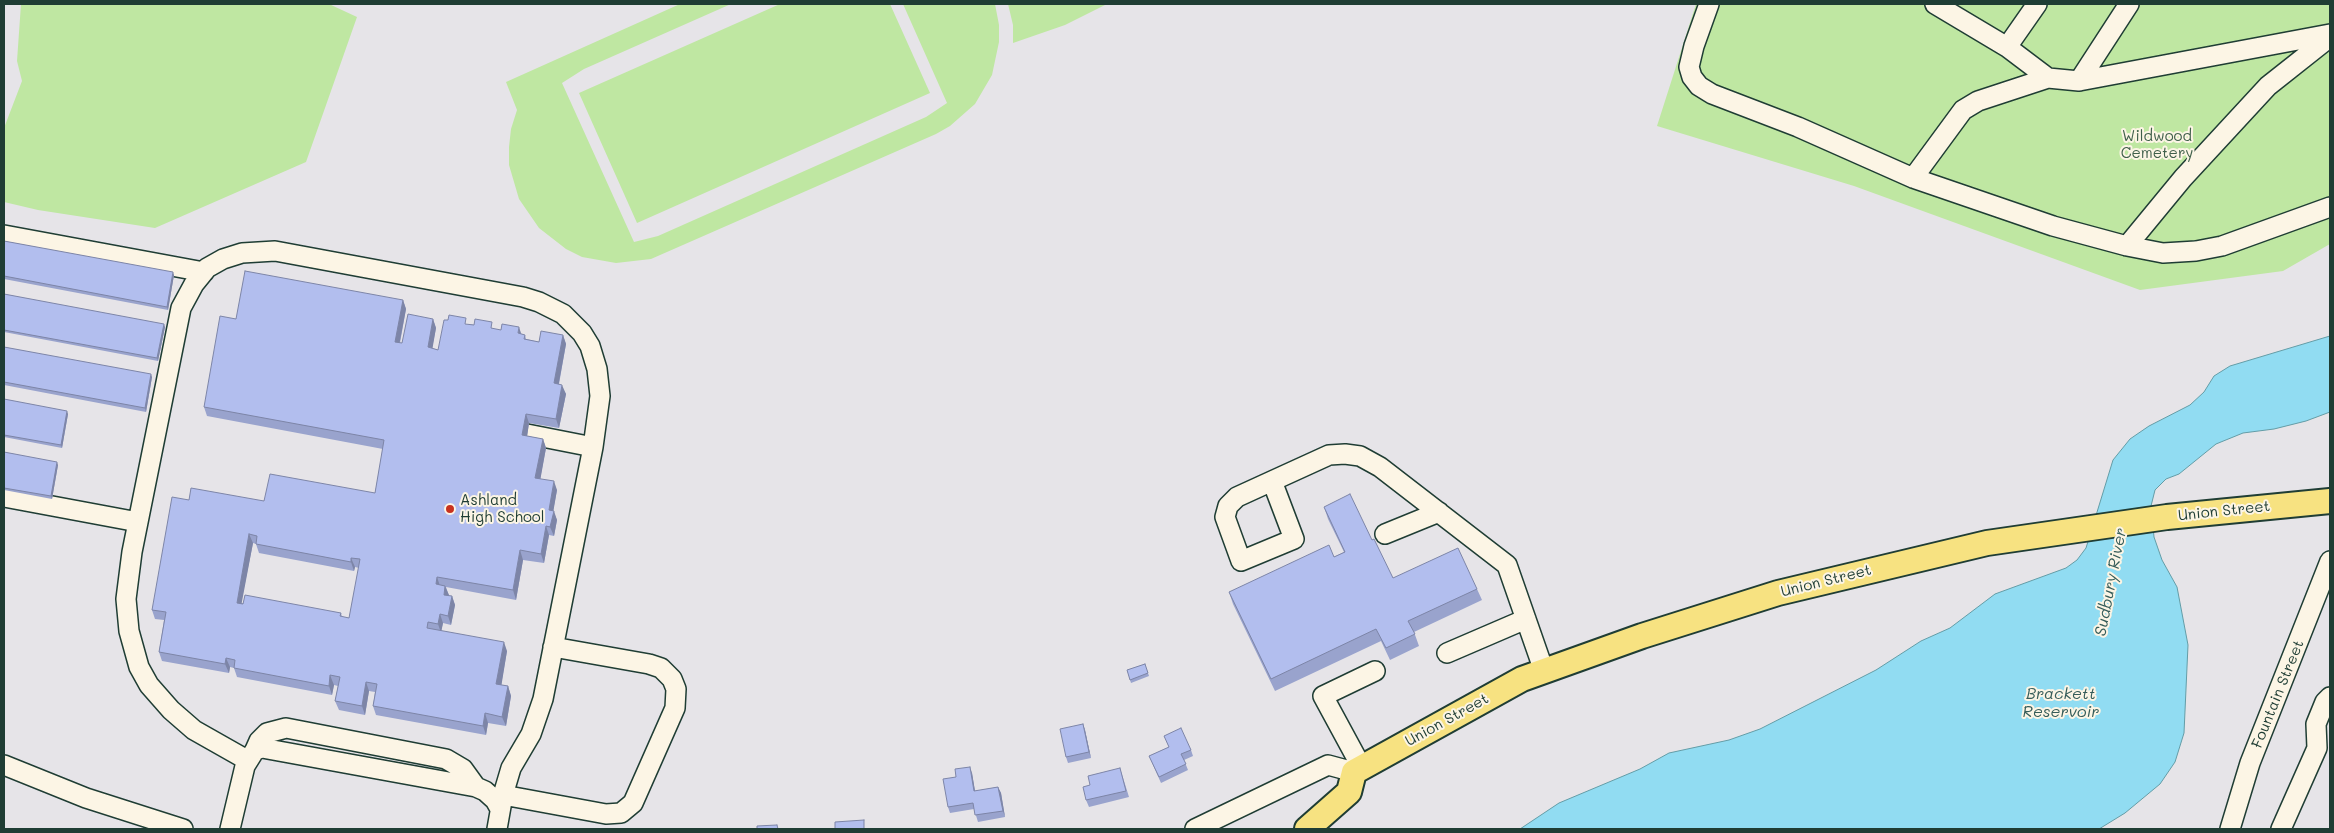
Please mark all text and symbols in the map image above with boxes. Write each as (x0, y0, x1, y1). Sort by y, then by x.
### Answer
park label: Wildwood Cemetery (2121, 127, 2193, 162)
place label: Ashland High School (460, 491, 545, 526)
street label: Union Street (2177, 497, 2271, 525)
marker: Ashland High School (444, 503, 456, 515)
water label: Sudbury River (2091, 526, 2131, 638)
street label: Union Street (1779, 561, 1873, 601)
street label: Fountain Street (2248, 637, 2308, 751)
water label: Brackett Reservoir (2023, 684, 2099, 722)
street label: Union Street (1402, 690, 1492, 750)

